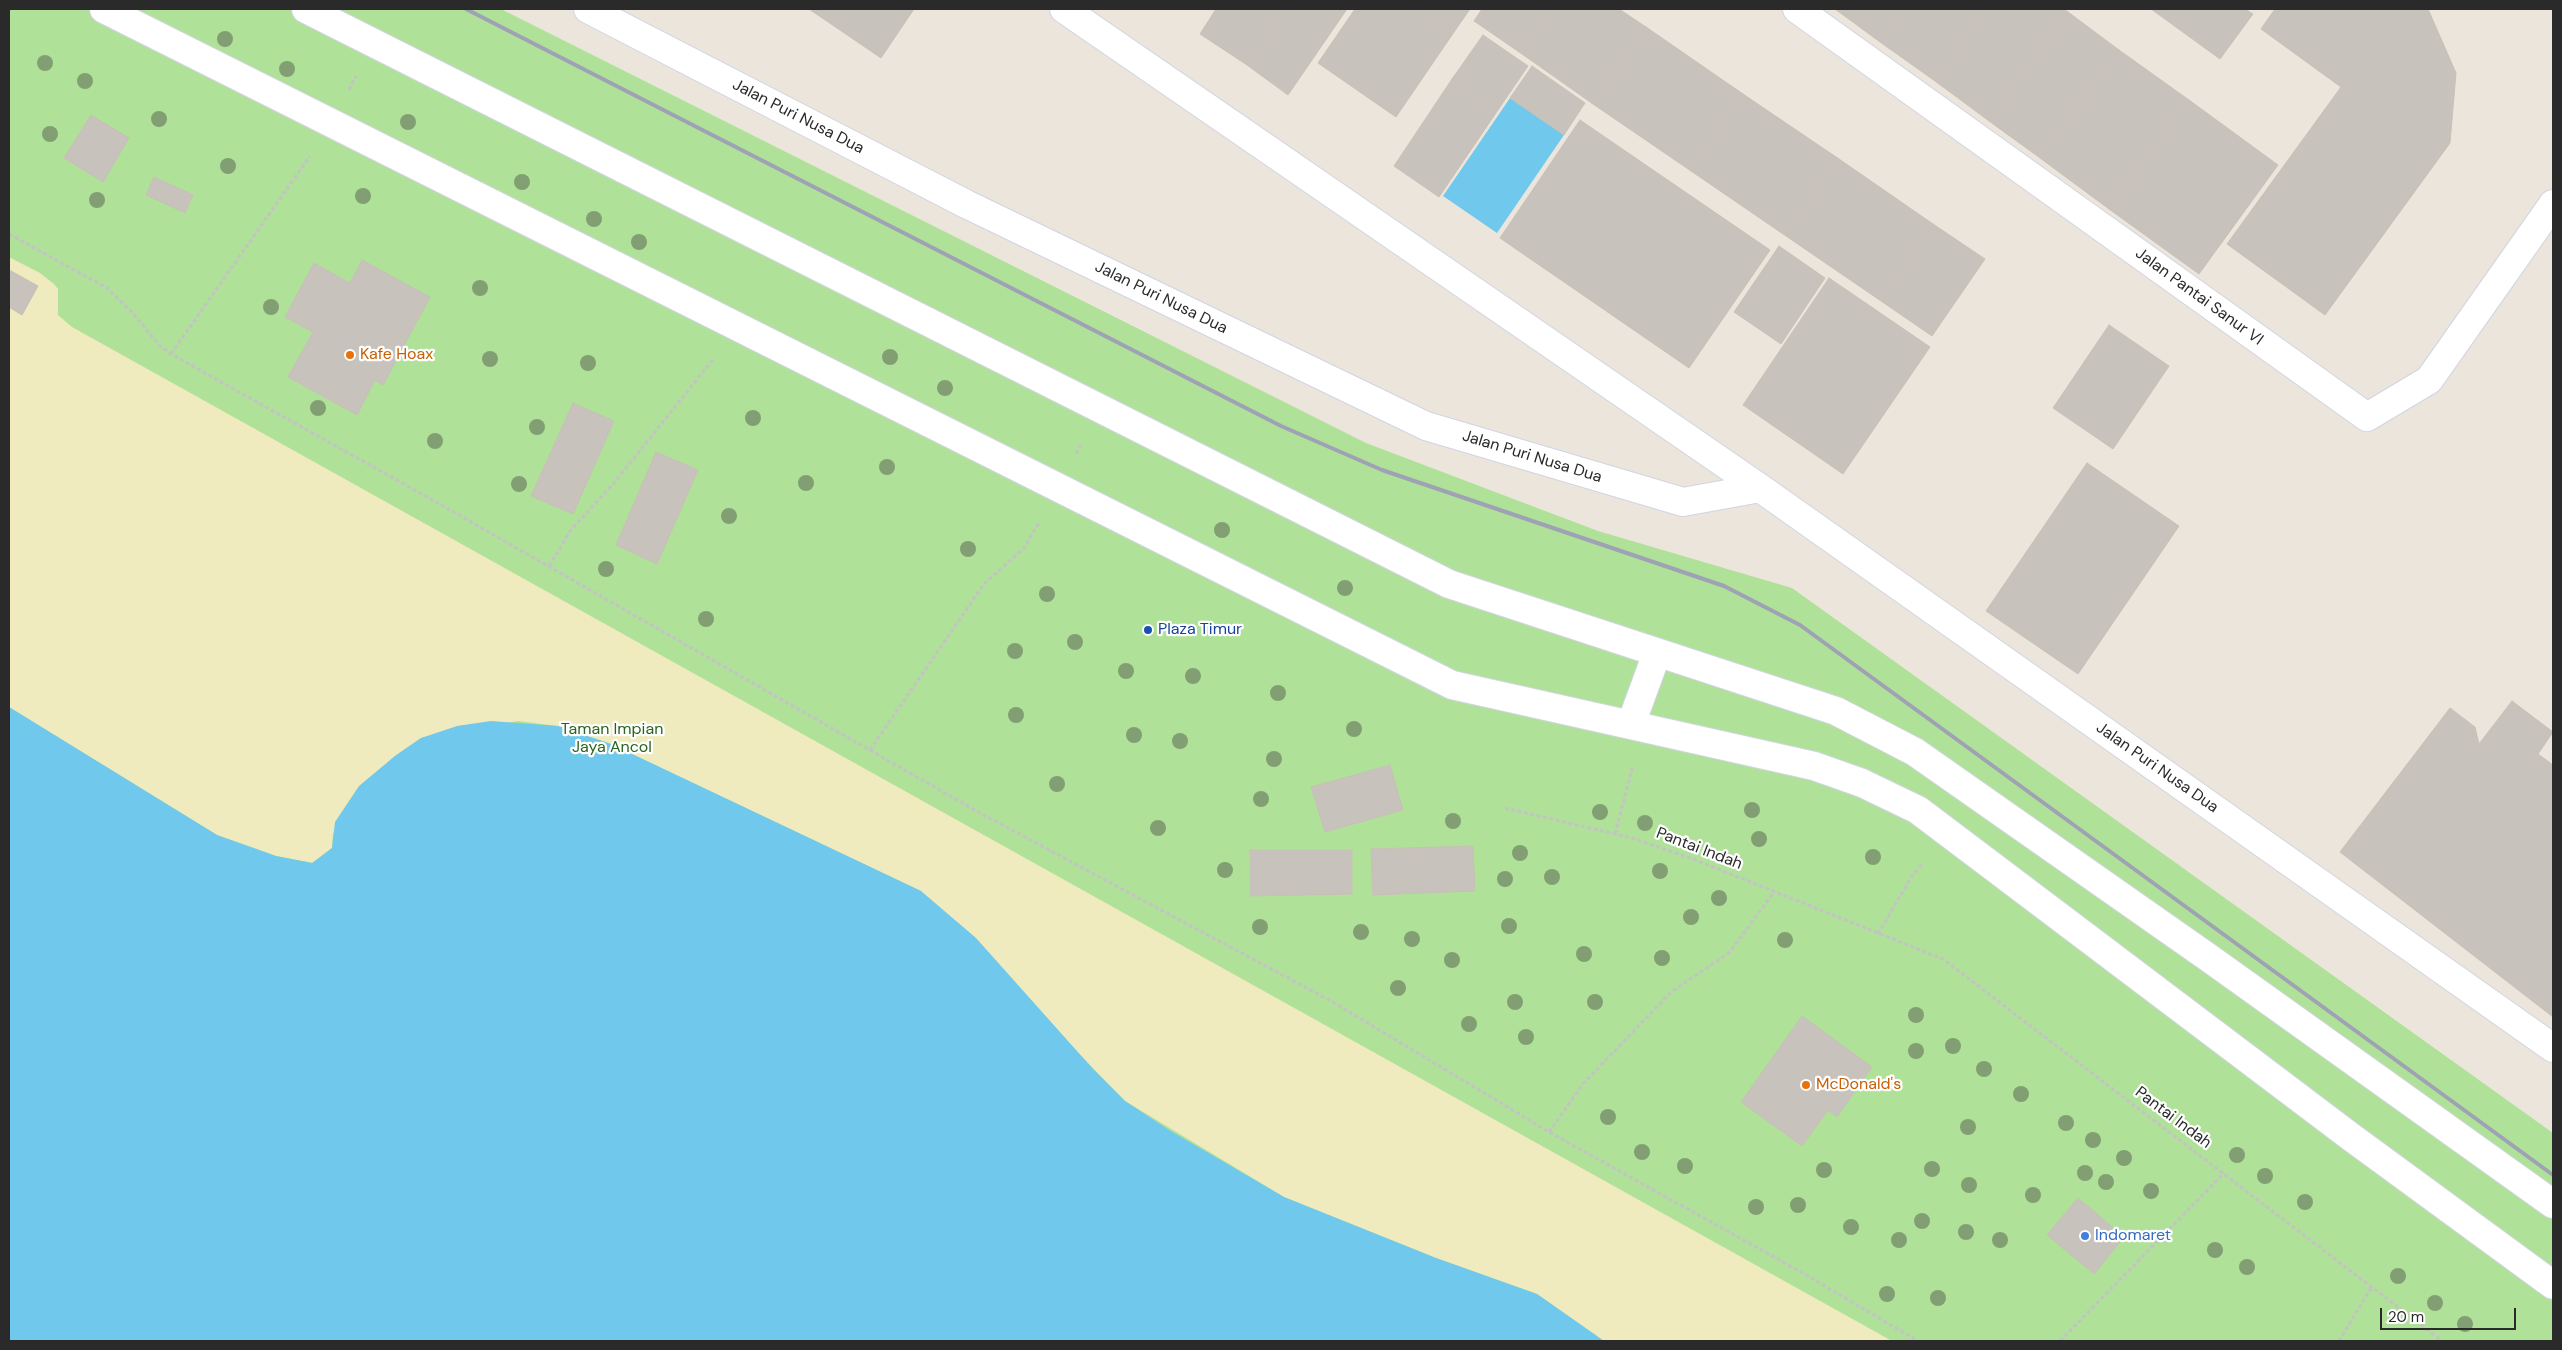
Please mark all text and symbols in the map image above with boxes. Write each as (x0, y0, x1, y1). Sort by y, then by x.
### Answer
street label: Jalan Puri Nusa Dua (729, 76, 867, 158)
street label: Jalan Pantai Sanur VI (2131, 244, 2267, 350)
street label: Jalan Puri Nusa Dua (1092, 258, 1230, 338)
place label: Kafe Hoax (360, 345, 433, 365)
marker: Kafe Hoax (344, 349, 356, 361)
street label: Jalan Puri Nusa Dua (1460, 427, 1604, 487)
place label: Plaza Timur (1158, 620, 1242, 640)
marker: Plaza Timur (1142, 624, 1154, 636)
street label: Jalan Puri Nusa Dua (2092, 719, 2222, 817)
park label: Taman Impian Jaya Ancol (561, 720, 663, 758)
street label: Pantai Indah (1653, 824, 1745, 874)
place label: McDonald's (1816, 1075, 1901, 1095)
marker: McDonald's (1800, 1079, 1812, 1091)
street label: Pantai Indah (2131, 1083, 2215, 1153)
place label: Indomaret (2095, 1226, 2171, 1246)
marker: Indomaret (2079, 1230, 2091, 1242)
scale bar (2382, 1298, 2518, 1330)
text: 20 m (2388, 1307, 2424, 1327)

